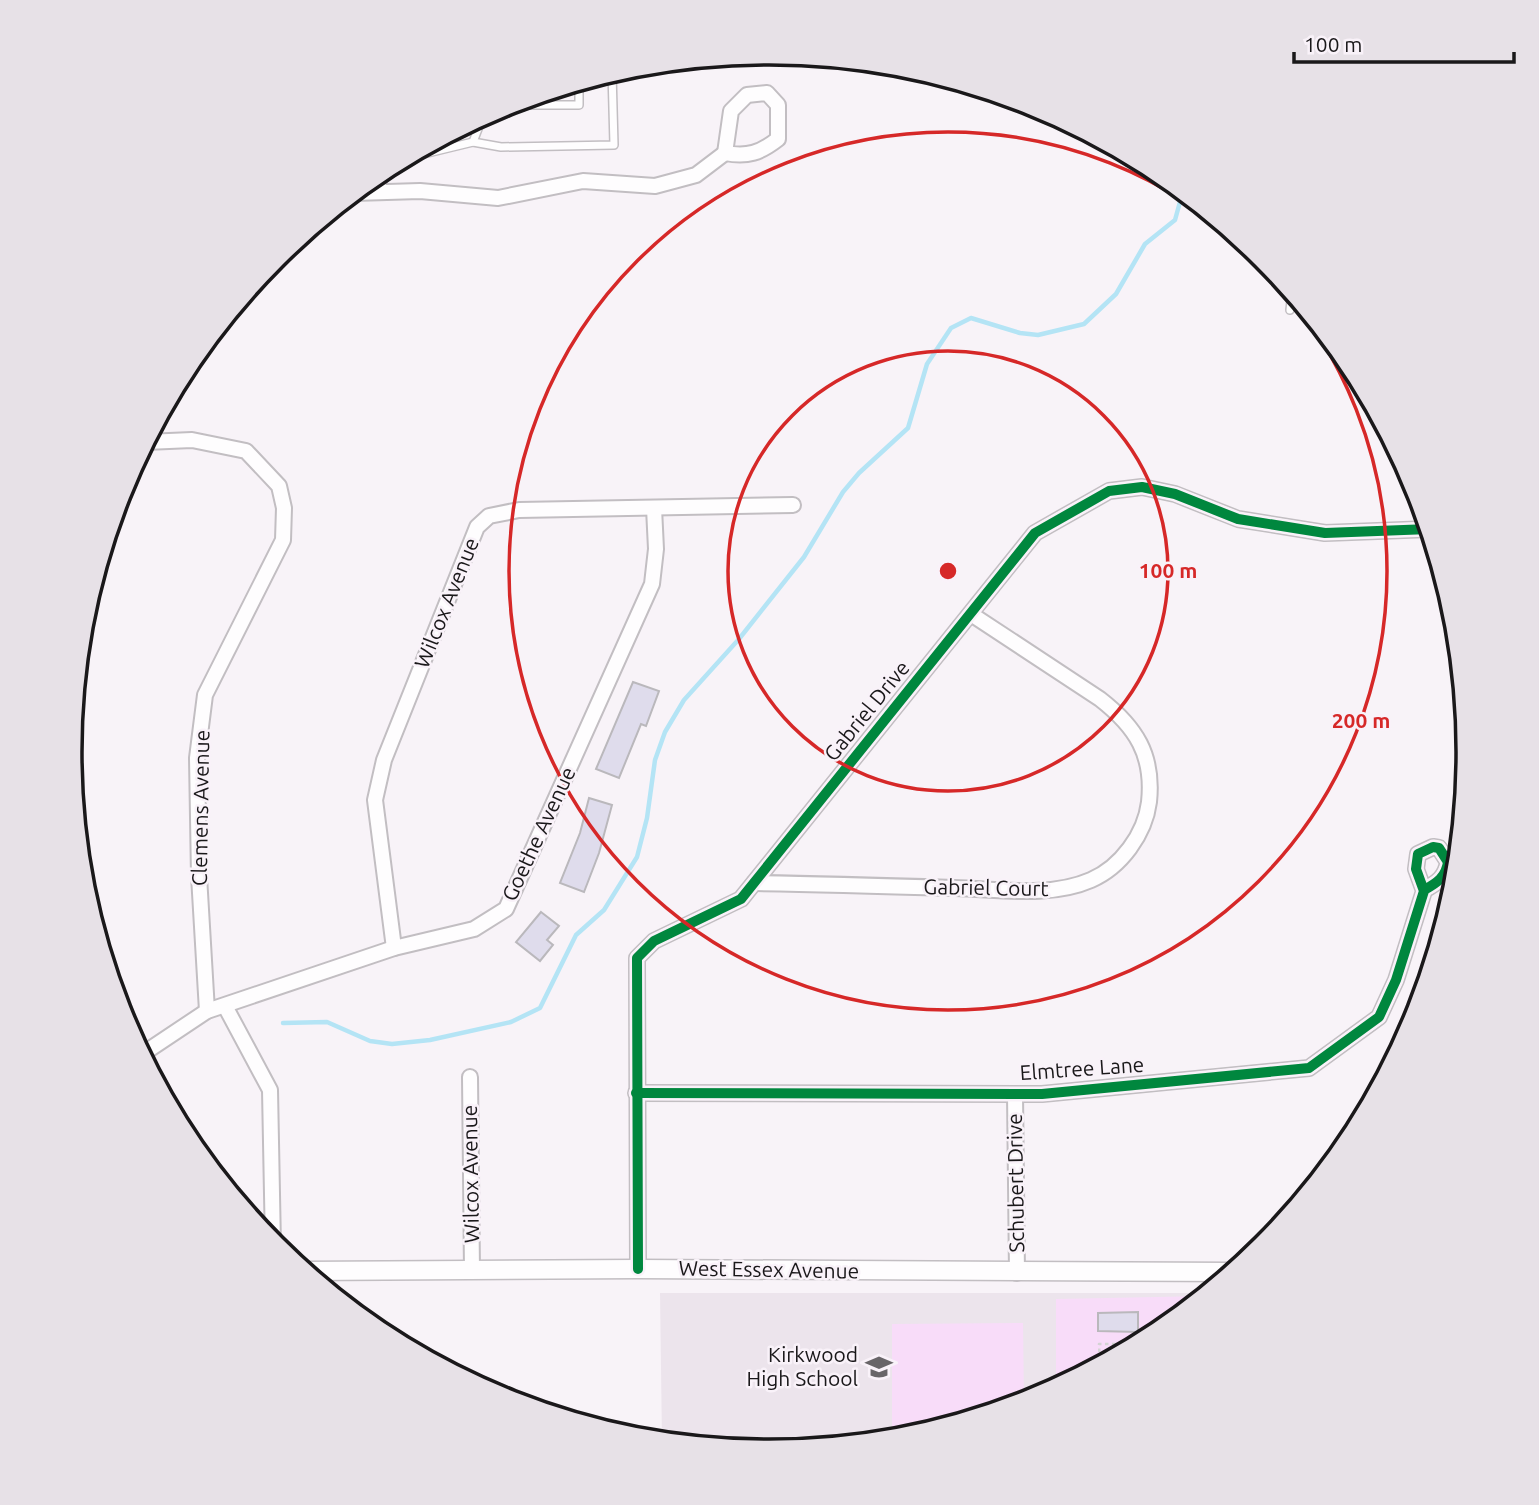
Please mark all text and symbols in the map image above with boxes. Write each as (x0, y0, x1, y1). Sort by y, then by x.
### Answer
scale bar (1294, 21, 1514, 65)
text: 100 m (1304, 32, 1362, 56)
street label: Wilcox Avenue (409, 534, 483, 671)
text: 100 m (1139, 558, 1197, 582)
centre of rings (936, 559, 960, 583)
street label: Gabriel Drive (819, 656, 914, 765)
text: 200 m (1332, 708, 1390, 732)
street label: Clemens Avenue (187, 730, 213, 886)
street label: Goethe Avenue (497, 763, 580, 904)
street label: Gabriel Court (923, 874, 1049, 900)
street label: Elmtree Lane (1019, 1052, 1145, 1084)
street label: Wilcox Avenue (457, 1105, 483, 1243)
street label: Schubert Drive (1002, 1113, 1028, 1253)
street label: West Essex Avenue (678, 1255, 860, 1283)
place label: Kirkwood High School (747, 1342, 858, 1390)
school or university icon: Kirkwood High School (864, 1352, 894, 1382)

